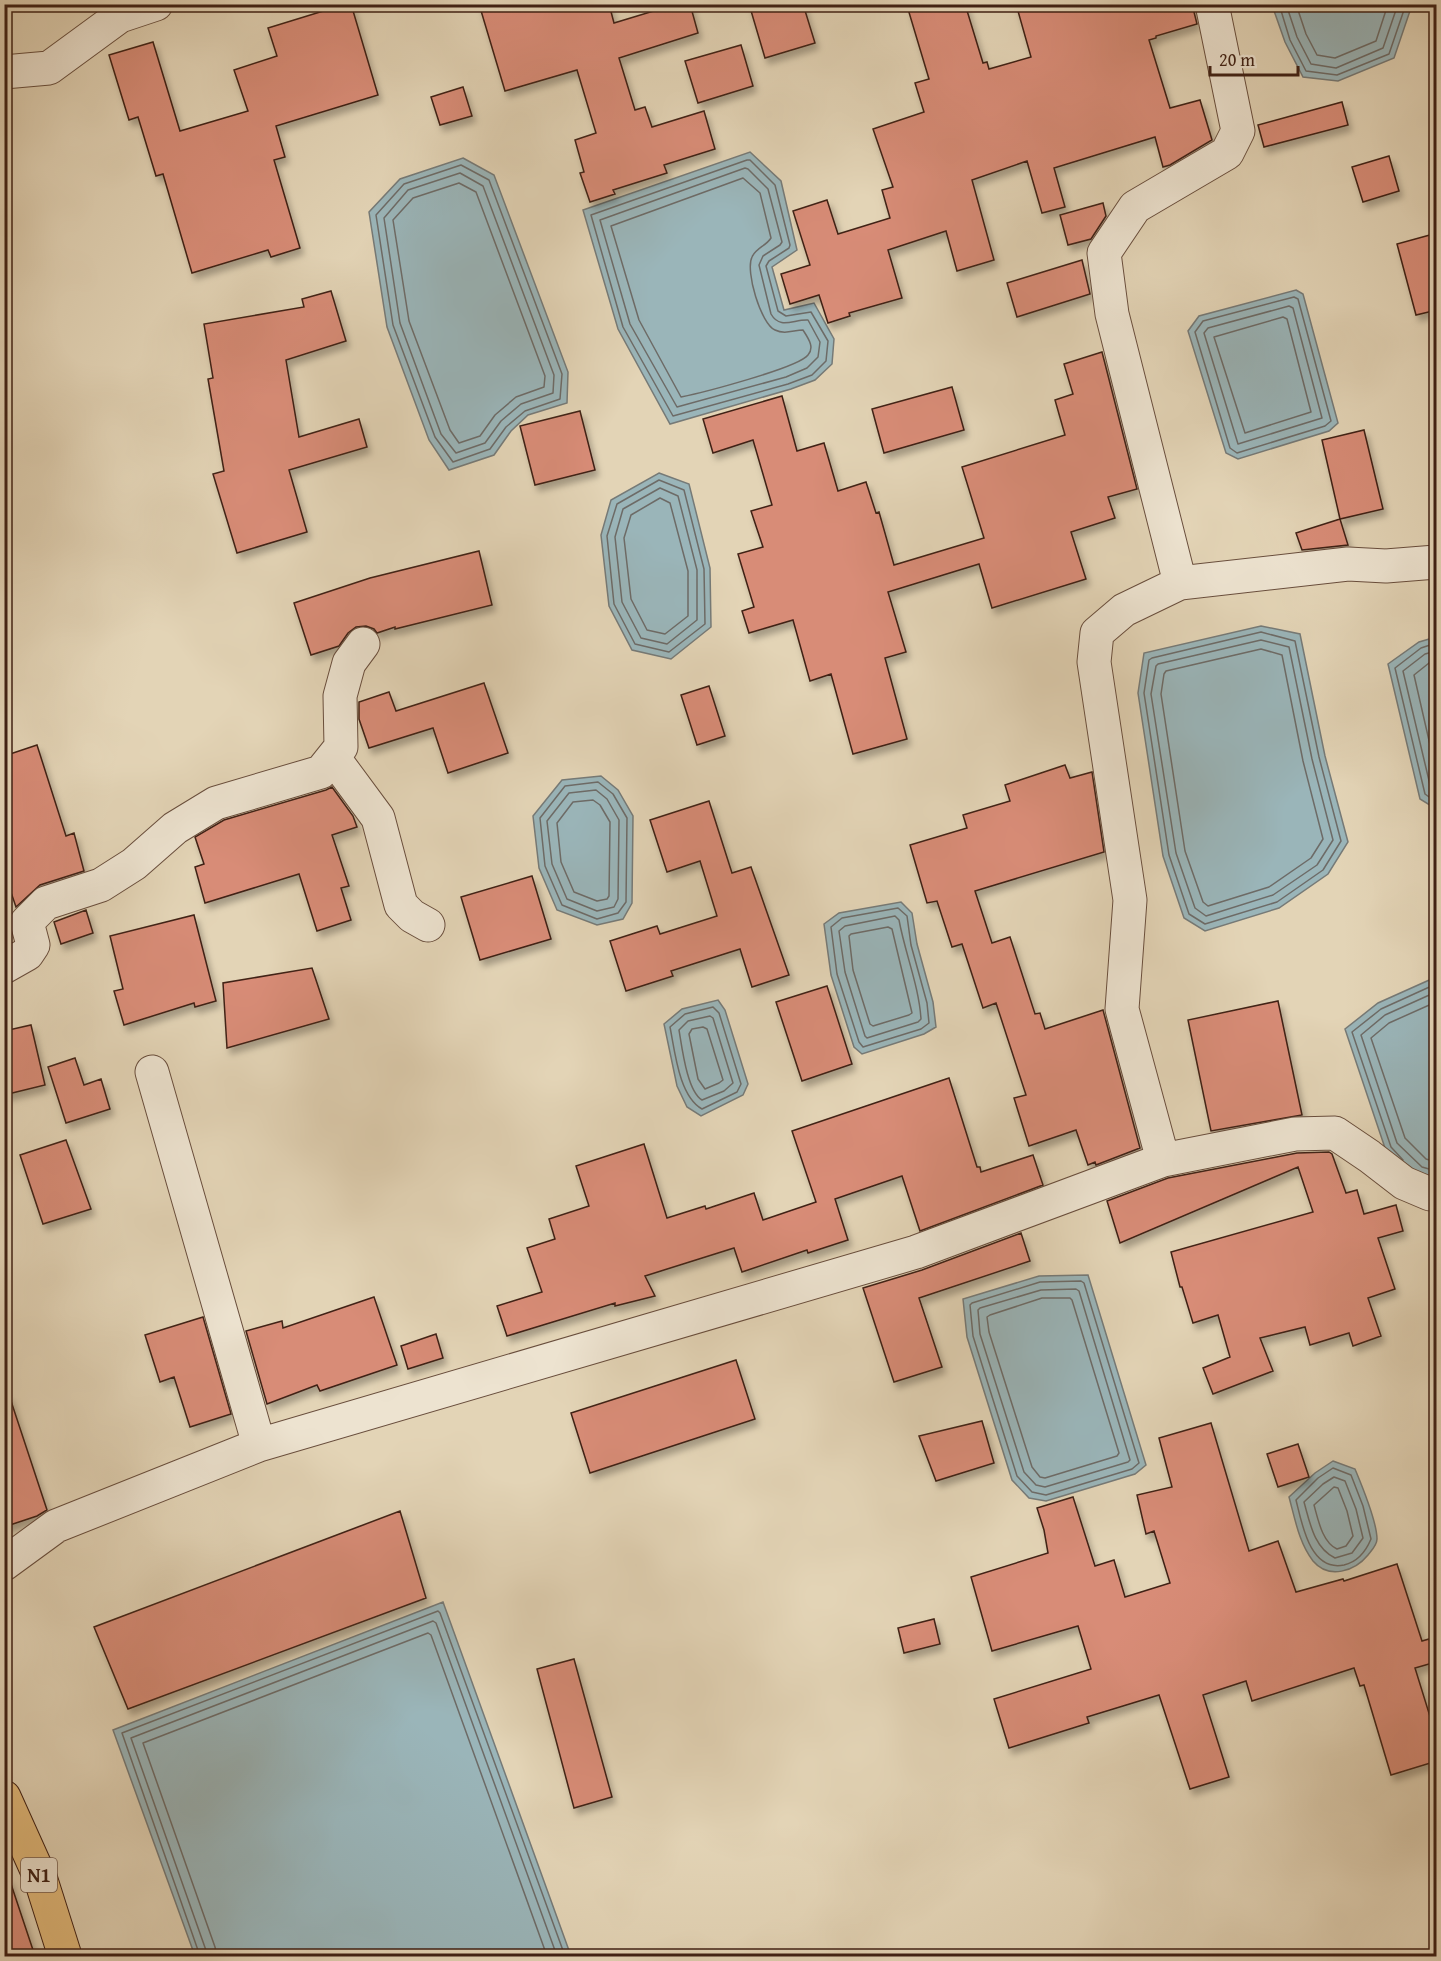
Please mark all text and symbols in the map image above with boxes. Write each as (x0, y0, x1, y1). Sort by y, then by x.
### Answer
scale bar (1210, 39, 1298, 77)
text: 20 m (1219, 46, 1255, 73)
road number: N1 (21, 1858, 57, 1892)

